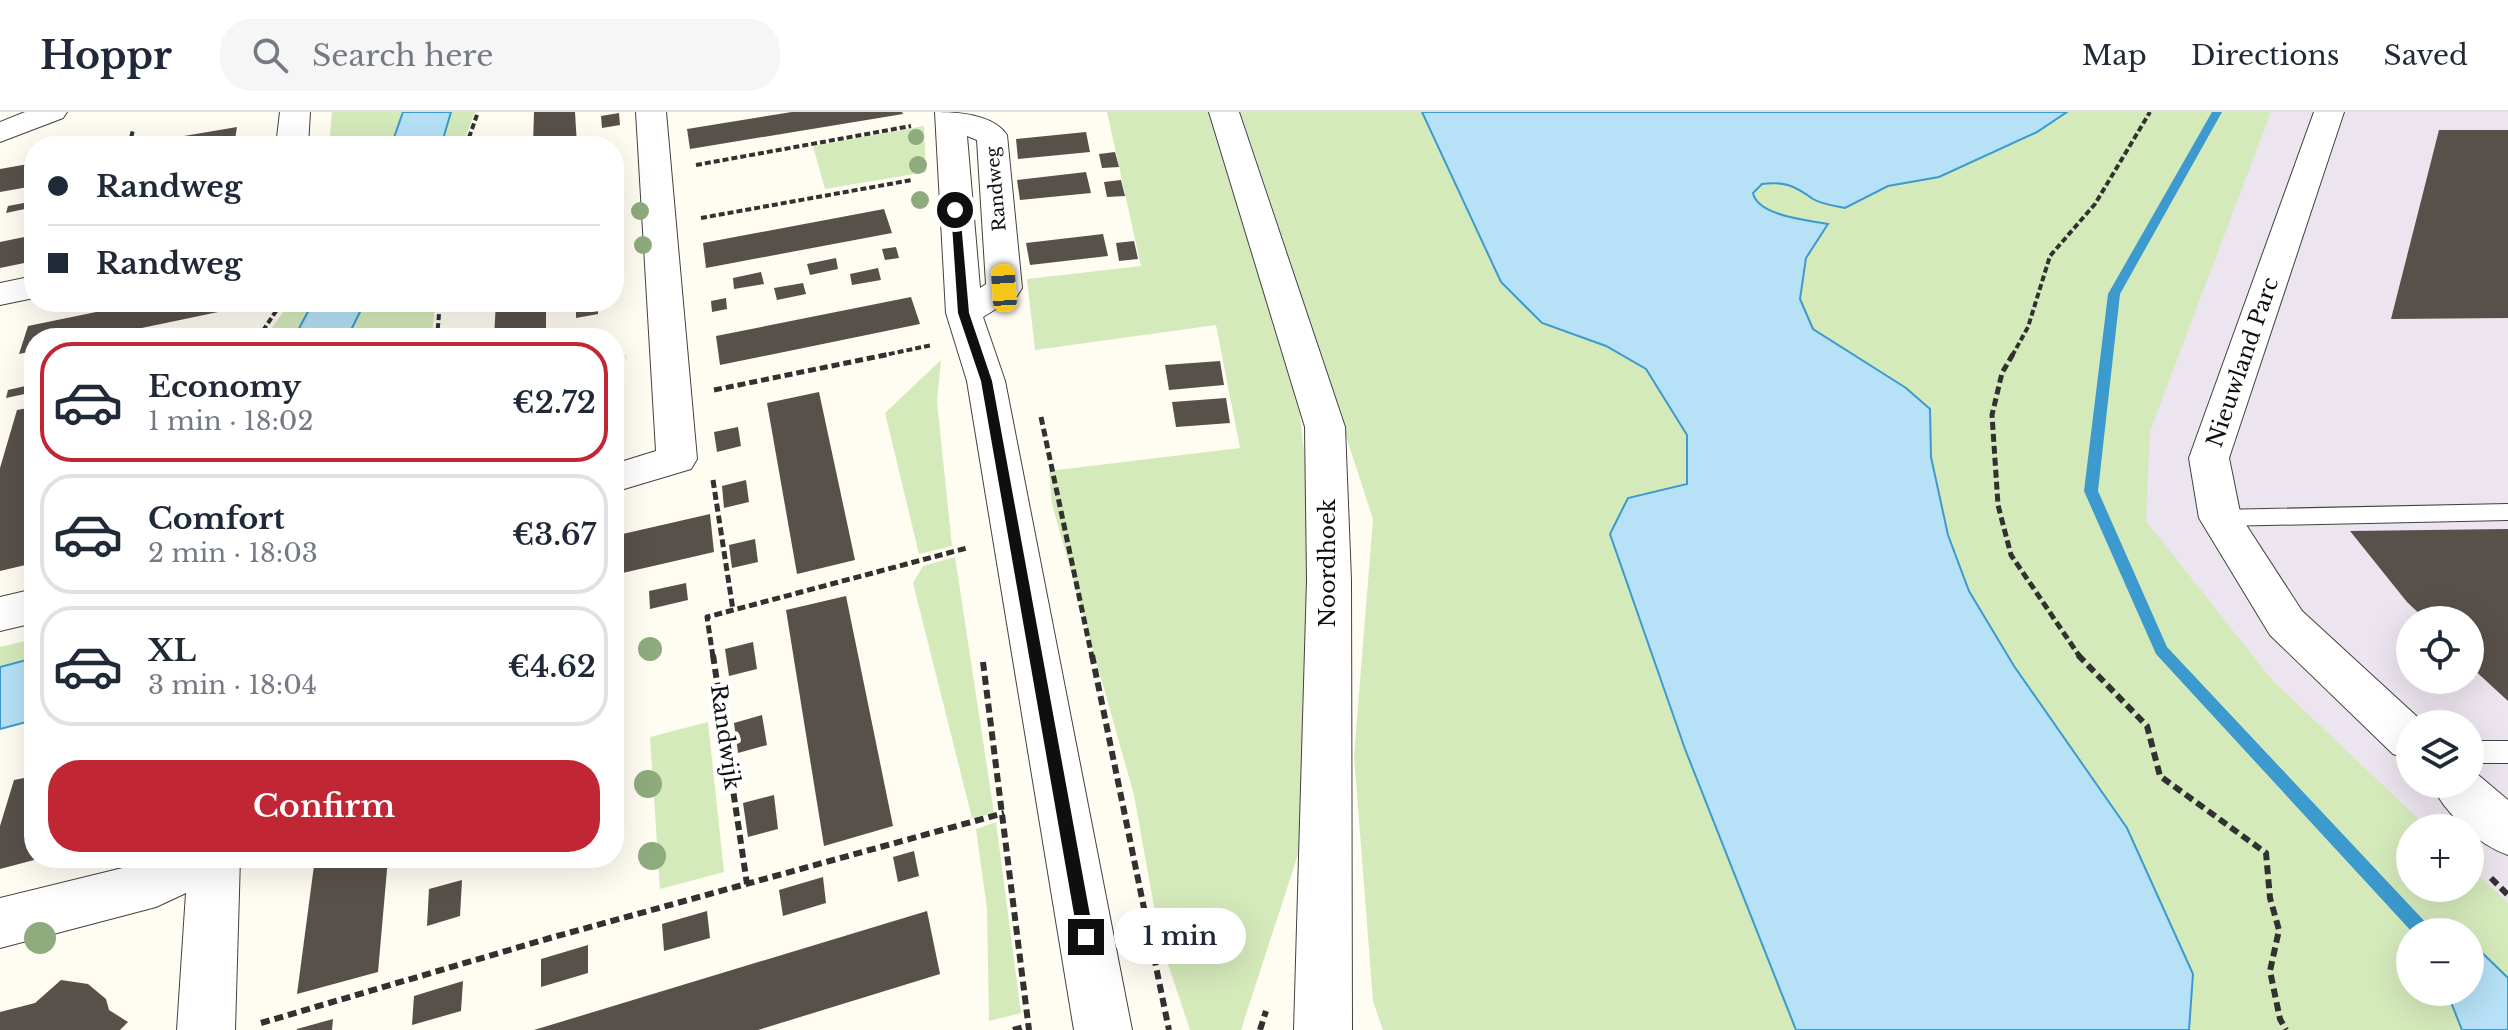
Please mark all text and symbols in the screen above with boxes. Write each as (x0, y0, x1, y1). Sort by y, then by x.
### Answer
search box (220, 19, 780, 91)
text: Hoppr (40, 32, 172, 79)
icon: search (248, 33, 292, 77)
text: Search here (312, 37, 494, 74)
text: Map (2082, 38, 2147, 73)
text: Directions (2191, 38, 2340, 73)
text: Saved (2384, 38, 2468, 73)
street label: Randweg (981, 146, 1011, 232)
text: Randweg (96, 168, 242, 205)
route start (937, 192, 973, 228)
text: Randweg (96, 245, 242, 282)
car (990, 263, 1018, 313)
street label: Nieuwland Parc (2201, 274, 2284, 451)
icon: car (52, 366, 124, 438)
text: Economy (148, 368, 301, 405)
text: €2.72 (512, 384, 596, 421)
text: 1 min · 18:02 (148, 405, 313, 437)
icon: car (52, 498, 124, 570)
street label: Noordhoek (1314, 498, 1341, 627)
text: Comfort (148, 500, 285, 537)
text: €3.67 (512, 516, 596, 553)
text: 2 min · 18:03 (148, 537, 318, 569)
map controls (2396, 606, 2484, 1006)
button: locate (2396, 606, 2484, 694)
icon: car (52, 630, 124, 702)
text: XL (148, 632, 196, 669)
text: €4.62 (508, 648, 596, 685)
text: 3 min · 18:04 (148, 669, 317, 701)
street label: Randwijk (705, 683, 746, 792)
button: layers (2396, 710, 2484, 798)
button: Confirm (48, 760, 600, 852)
button: + (2396, 814, 2484, 902)
callout: 1 min (1114, 909, 1246, 965)
button: − (2396, 918, 2484, 1006)
route end (1068, 919, 1104, 955)
text: 1 min (1143, 920, 1217, 952)

